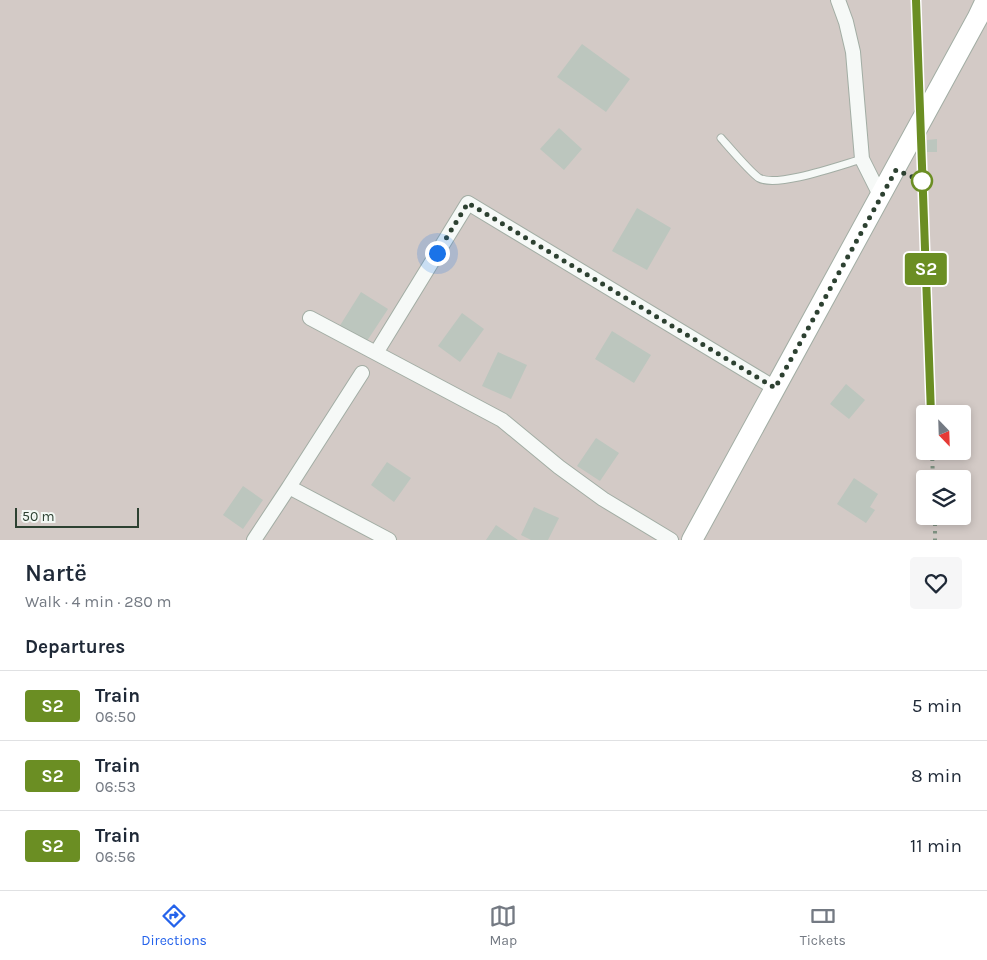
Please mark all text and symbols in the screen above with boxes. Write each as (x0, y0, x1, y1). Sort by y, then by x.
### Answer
unlabelled marker (911, 170, 933, 192)
your location (425, 241, 450, 266)
line badge: S2 (904, 253, 948, 285)
text: S2 (915, 258, 937, 280)
north arrow (916, 405, 971, 460)
map controls (916, 405, 971, 525)
button: layers (916, 470, 971, 525)
scale bar (15, 505, 139, 528)
text: 50 m (22, 508, 55, 525)
button: heart (910, 557, 962, 609)
text: Nartë (25, 559, 87, 587)
text: Walk · 4 min · 280 m (25, 592, 172, 611)
text: Departures (25, 636, 125, 658)
text: Train (95, 685, 140, 707)
text: S2 (41, 695, 64, 717)
text: 5 min (912, 695, 962, 717)
text: 06:50 (95, 707, 136, 726)
text: Train (95, 755, 140, 777)
text: S2 (41, 765, 64, 787)
text: 8 min (911, 765, 962, 787)
text: 06:53 (95, 777, 136, 796)
text: Train (95, 825, 140, 847)
text: S2 (41, 835, 64, 857)
text: 11 min (910, 835, 962, 857)
text: 06:56 (95, 847, 136, 866)
tab: Directions (141, 902, 207, 949)
tab: Map (489, 902, 517, 949)
tab: Tickets (800, 902, 846, 949)

